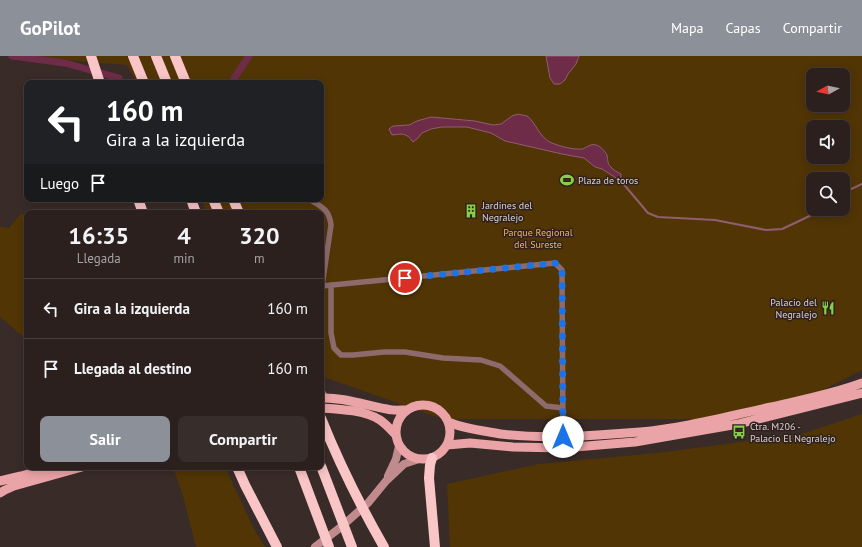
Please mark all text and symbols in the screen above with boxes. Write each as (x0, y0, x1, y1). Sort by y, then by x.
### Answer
text: GoPilot (20, 16, 80, 40)
text: Mapa (671, 19, 704, 37)
text: Capas (726, 19, 761, 37)
text: Compartir (783, 19, 842, 37)
north arrow (806, 68, 850, 112)
map controls (806, 68, 850, 216)
text: 160 m (106, 92, 183, 129)
icon: left (40, 96, 92, 148)
button: sound (806, 120, 850, 164)
text: Gira a la izquierda (106, 128, 245, 151)
icon: arrive (87, 172, 109, 194)
sports icon: Plaza de toros (559, 172, 575, 188)
button: search (806, 172, 850, 216)
text: Luego (40, 174, 79, 193)
place label: Plaza de toros (578, 174, 638, 187)
place label: Jardines del Negralejo (481, 199, 532, 224)
building icon: Jardines del Negralejo (463, 203, 479, 219)
text: 16:35 (68, 220, 129, 251)
text: 4 (177, 220, 191, 251)
text: 320 (239, 220, 280, 251)
park label: Parque Regional del Sureste (503, 226, 573, 251)
text: Llegada (77, 250, 121, 267)
text: min (173, 250, 195, 267)
text: m (254, 250, 265, 267)
pin (388, 261, 422, 295)
icon: arrive (394, 267, 416, 289)
place label: Palacio del Negralejo (770, 296, 817, 321)
icon: left (40, 298, 62, 320)
text: Gira a la izquierda (74, 299, 190, 318)
text: 160 m (267, 299, 308, 318)
restaurant icon: Palacio del Negralejo (820, 300, 836, 316)
icon: arrive (40, 358, 62, 380)
text: Llegada al destino (74, 359, 192, 378)
text: 160 m (267, 359, 308, 378)
button: Salir (40, 416, 170, 462)
button: Compartir (178, 416, 308, 462)
position arrow (542, 416, 584, 458)
place label: Ctra. M206 - Palacio El Negralejo (750, 420, 836, 445)
bus stop icon: Ctra. M206 - Palacio El Negralejo (731, 424, 747, 440)

